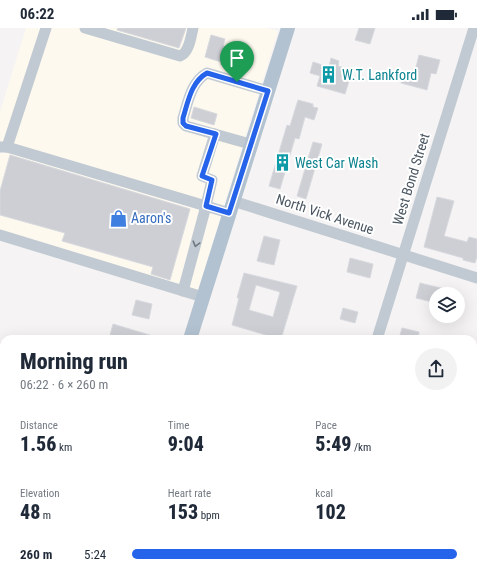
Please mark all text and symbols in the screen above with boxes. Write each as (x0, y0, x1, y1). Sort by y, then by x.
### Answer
text: 06:22 (20, 5, 54, 23)
pin (220, 41, 254, 82)
icon: arrive (226, 47, 248, 69)
building icon: W.T. Lankford (319, 65, 339, 85)
place label: W.T. Lankford (342, 67, 417, 83)
street label: West Bond Street (389, 131, 433, 227)
building icon: West Car Wash (272, 153, 292, 173)
place label: West Car Wash (295, 155, 378, 171)
street label: North Vick Avenue (274, 191, 376, 237)
shop icon: Aaron's (108, 208, 128, 228)
place label: Aaron's (131, 210, 171, 226)
one-way arrow (192, 240, 200, 247)
map controls (429, 287, 465, 323)
button: layers (429, 287, 465, 323)
button: share (415, 348, 457, 390)
text: Morning run (20, 349, 128, 374)
text: 06:22 · 6 × 260 m (20, 377, 108, 392)
text: Distance (20, 419, 58, 432)
text: Time (168, 419, 189, 432)
text: Pace (315, 419, 337, 432)
text: 1.56 (20, 432, 56, 456)
text: 9:04 (168, 432, 204, 456)
text: 5:49 (315, 432, 351, 456)
text: km (56, 441, 72, 454)
text: /km (351, 441, 371, 454)
text: Elevation (20, 487, 60, 500)
text: Heart rate (168, 487, 211, 500)
text: kcal (315, 487, 333, 500)
text: 48 (20, 500, 40, 524)
text: 153 (168, 500, 198, 524)
text: 102 (315, 500, 346, 524)
text: m (40, 509, 51, 522)
text: bpm (198, 509, 220, 522)
text: 260 m (20, 547, 52, 562)
text: 5:24 (84, 547, 106, 562)

